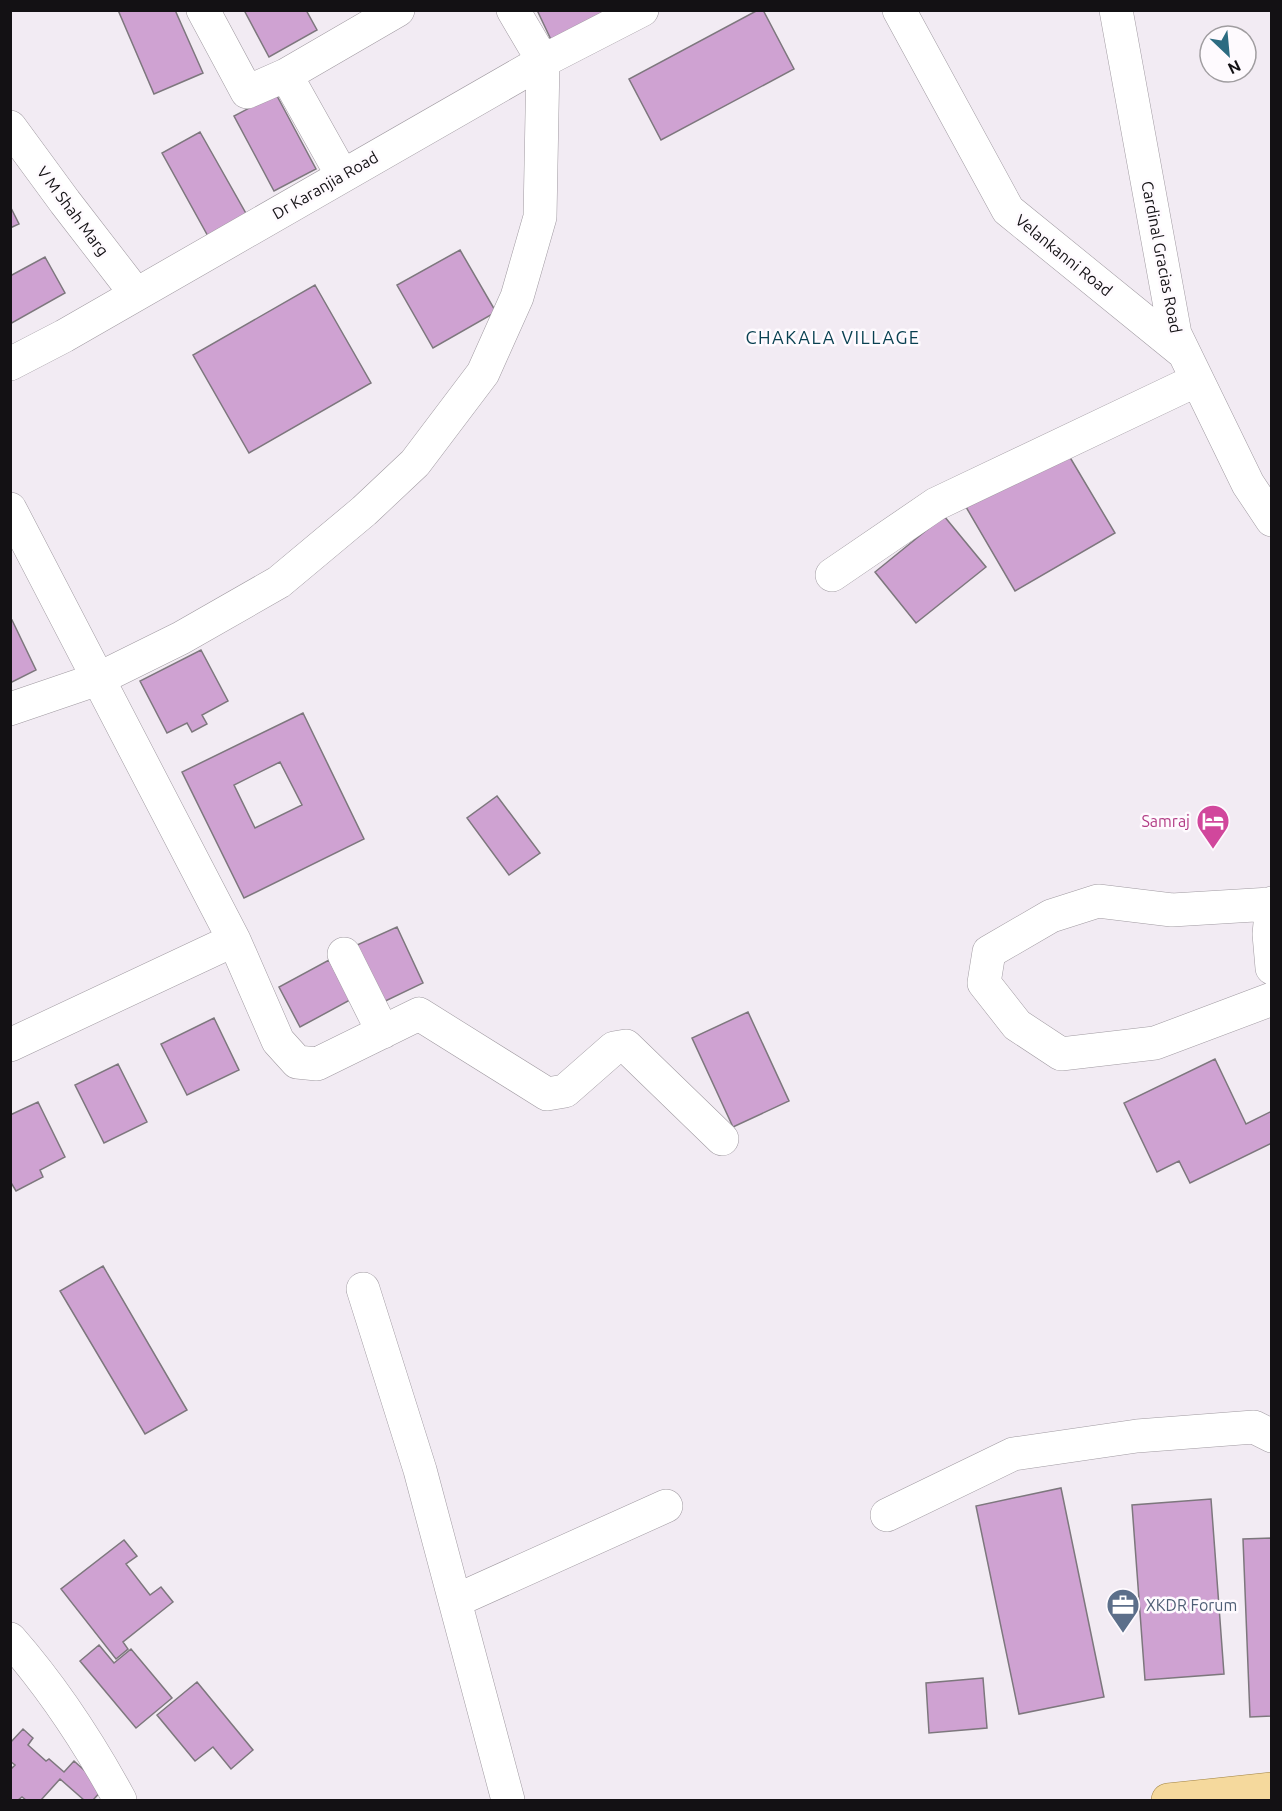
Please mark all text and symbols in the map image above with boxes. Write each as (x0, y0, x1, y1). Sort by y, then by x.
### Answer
north arrow (1198, 24, 1258, 84)
text: N (1225, 57, 1244, 78)
street label: Dr Karanjia Road (269, 147, 381, 223)
street label: V M Shah Marg (34, 163, 112, 259)
street label: Cardinal Gracias Road (1138, 179, 1186, 335)
street label: Velankanni Road (1012, 211, 1116, 299)
district label: CHAKALA VILLAGE (746, 327, 920, 347)
hotel icon: Samraj (1195, 803, 1231, 850)
place label: Samraj (1141, 812, 1190, 830)
office icon: XKDR Forum (1105, 1587, 1141, 1634)
place label: XKDR Forum (1146, 1596, 1237, 1614)

